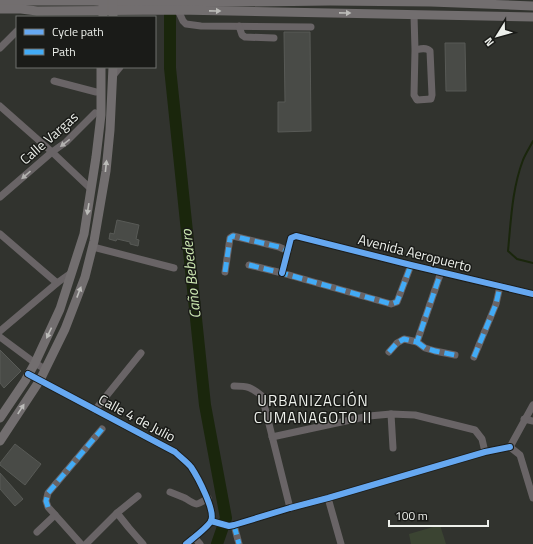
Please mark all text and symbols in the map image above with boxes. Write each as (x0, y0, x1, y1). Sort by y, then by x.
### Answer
one-way arrow (209, 8, 222, 14)
one-way arrow (339, 10, 351, 17)
legend (16, 16, 156, 68)
north arrow (477, 16, 517, 56)
text: Cycle path (52, 22, 104, 41)
text: N (480, 34, 498, 50)
text: Path (52, 42, 76, 61)
street label: Calle Vargas (15, 106, 83, 169)
one-way arrow (59, 139, 70, 147)
one-way arrow (103, 160, 110, 172)
one-way arrow (21, 170, 31, 179)
one-way arrow (84, 203, 90, 215)
water label: Caño Bebedero (174, 228, 207, 320)
street label: Avenida Aeropuerto (356, 228, 474, 277)
one-way arrow (76, 286, 82, 298)
one-way arrow (45, 327, 52, 339)
street label: Calle 4 de Julio (95, 388, 180, 447)
district label: URBANIZACIÓN CUMANAGOTO II (254, 389, 372, 429)
one-way arrow (17, 404, 25, 414)
scale bar (389, 502, 488, 528)
text: 100 m (395, 506, 428, 525)

